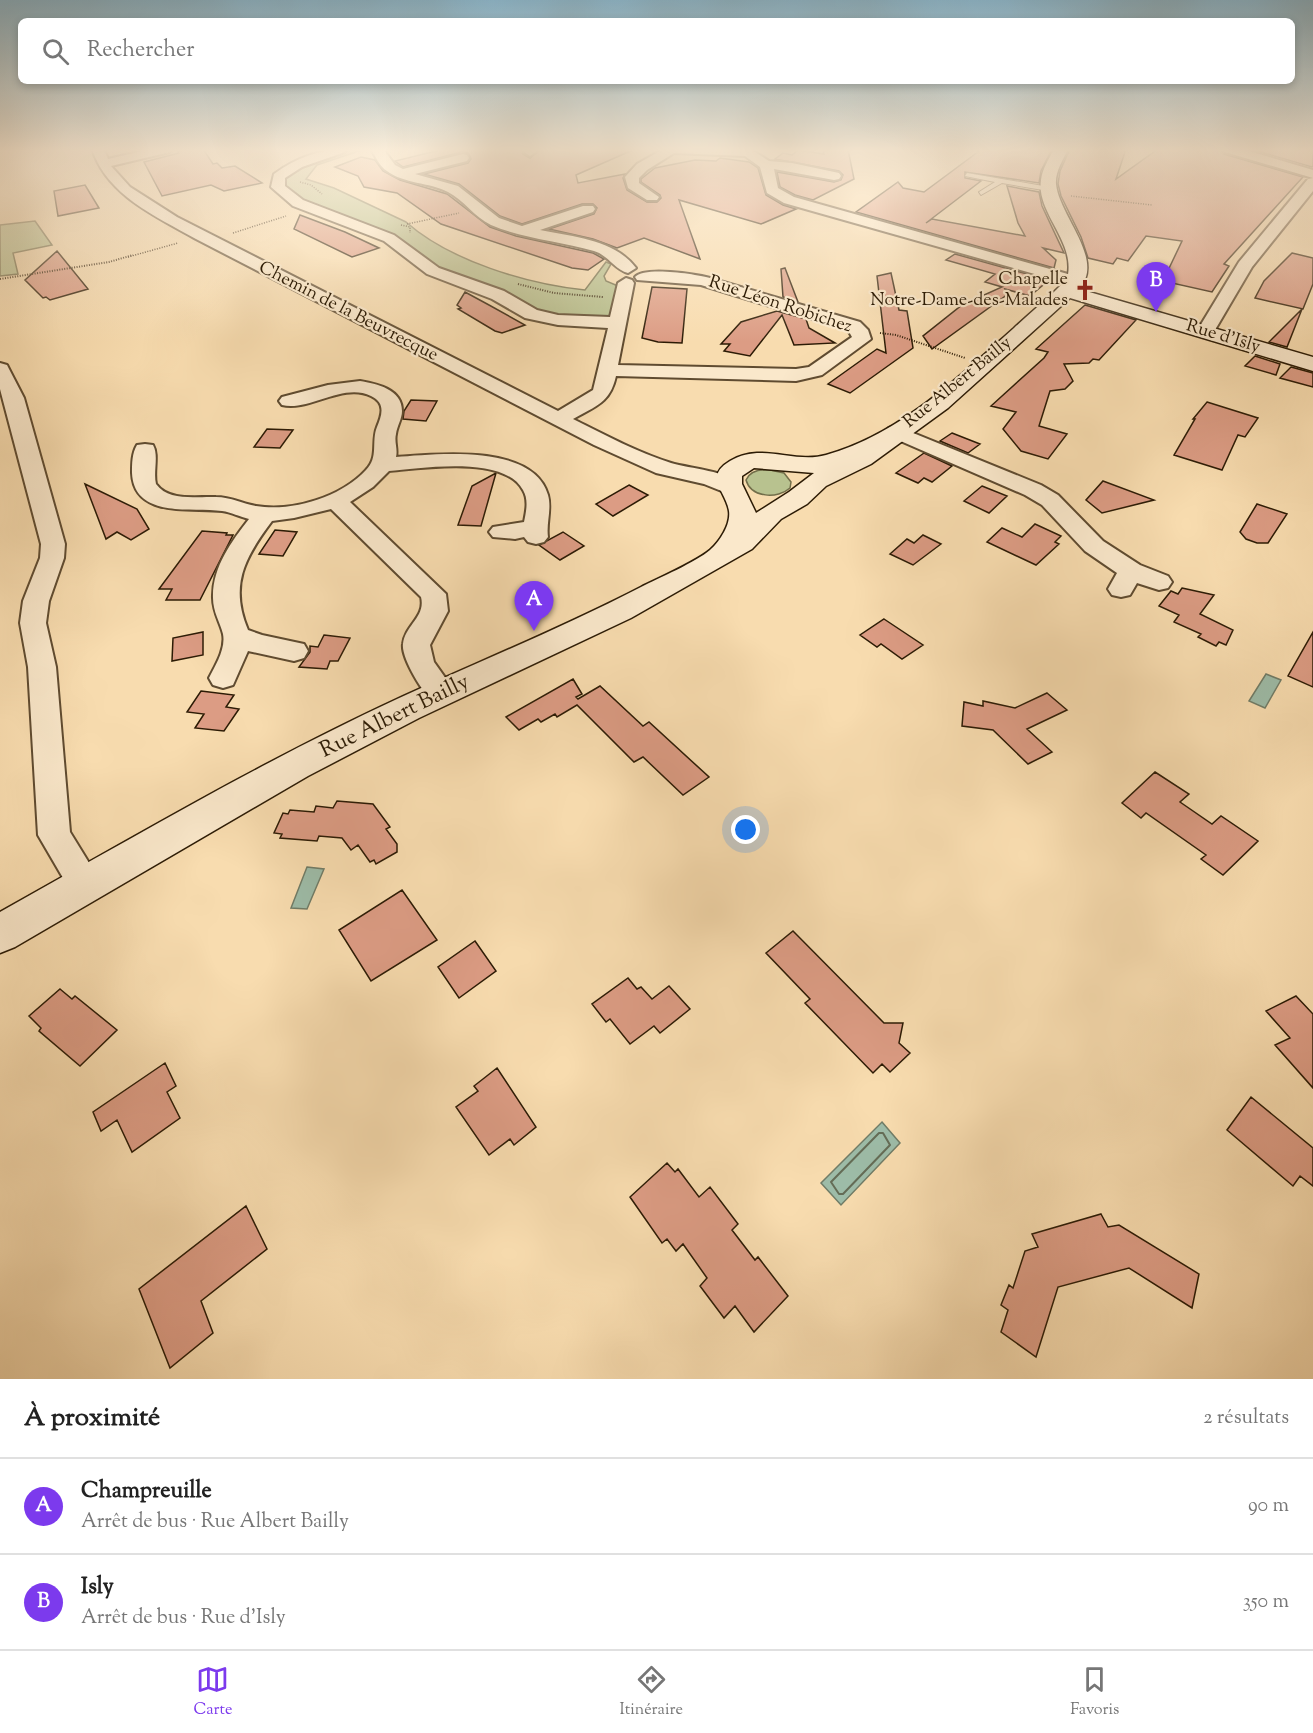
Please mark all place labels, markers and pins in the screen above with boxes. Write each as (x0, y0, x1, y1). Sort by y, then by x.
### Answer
pin: B (1136, 262, 1176, 312)
place label: Chapelle Notre-Dame-des-Malades (870, 267, 1068, 314)
church icon: Chapelle Notre-Dame-des-Malades (1073, 278, 1097, 302)
pin: A (514, 582, 554, 631)

